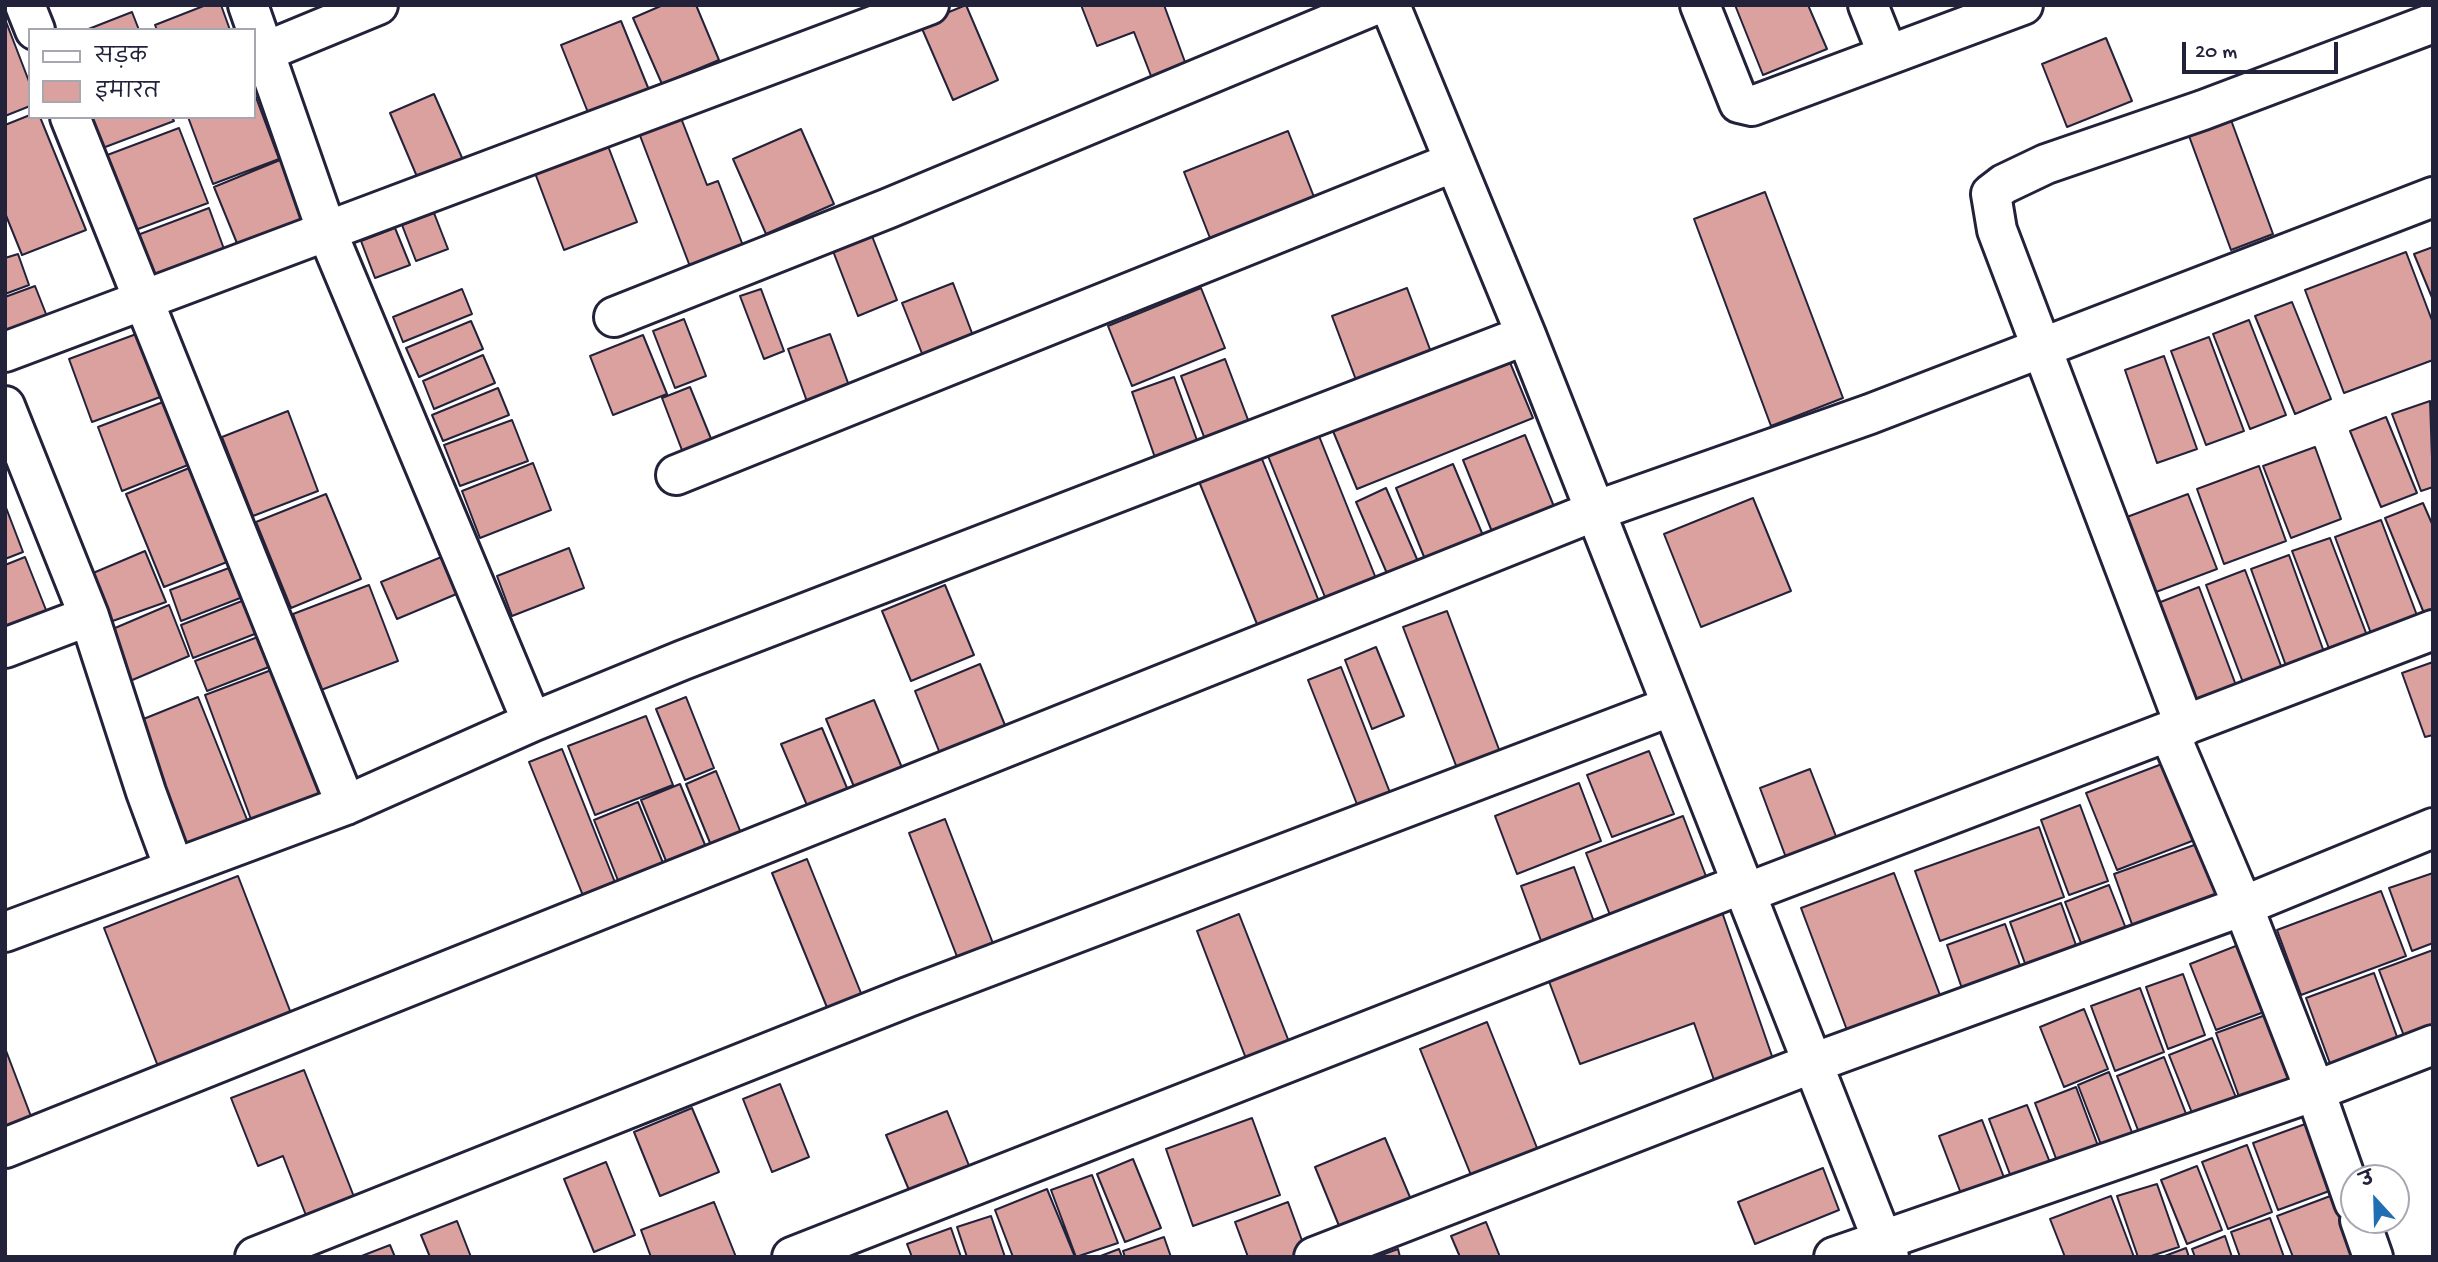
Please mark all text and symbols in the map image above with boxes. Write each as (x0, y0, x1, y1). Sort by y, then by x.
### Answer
legend (28, 28, 256, 119)
scale bar (2186, 28, 2342, 72)
text: 20 m (2195, 41, 2237, 66)
text: सड़क (95, 46, 147, 71)
text: इमारत (95, 81, 159, 106)
north arrow (2340, 1164, 2410, 1234)
text: उ (2358, 1168, 2378, 1194)

